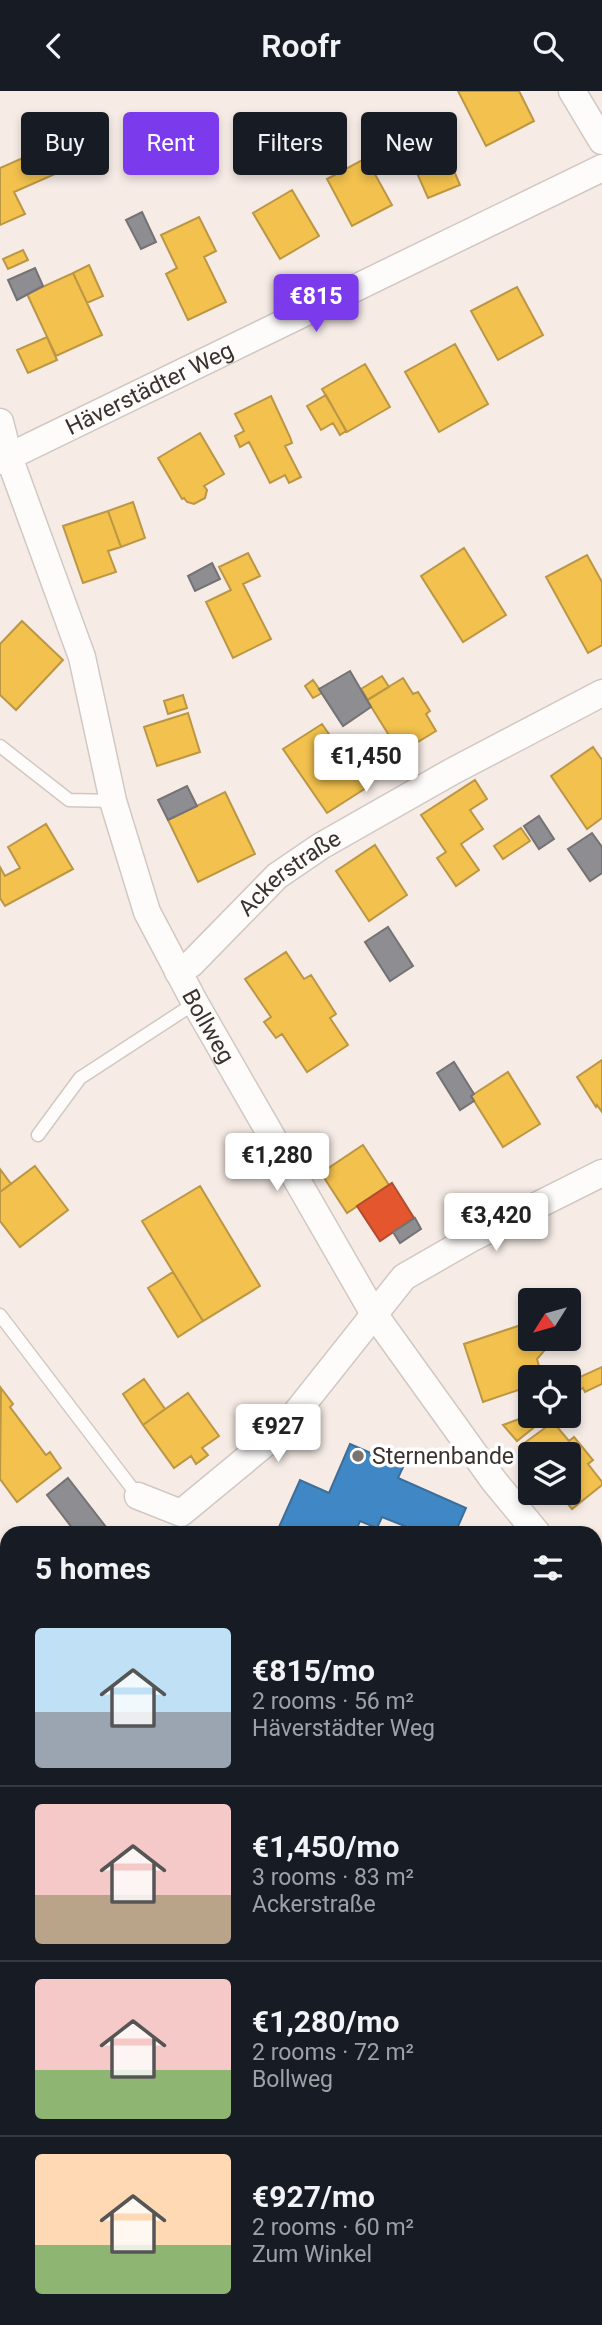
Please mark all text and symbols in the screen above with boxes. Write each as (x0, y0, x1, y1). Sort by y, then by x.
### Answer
icon: back (35, 27, 73, 65)
text: Roofr (261, 27, 341, 65)
icon: search (529, 27, 567, 65)
chip: Buy (21, 112, 109, 175)
chip: Rent (123, 112, 219, 175)
chip: Filters (233, 112, 347, 175)
chip: New (361, 112, 457, 175)
pin: €815 (275, 275, 357, 334)
text: €815 (290, 283, 342, 310)
street label: Häverstädter Weg (61, 337, 238, 441)
pin: €1,450 (309, 735, 423, 794)
text: €1,450 (330, 743, 402, 770)
street label: Ackerstraße (233, 825, 346, 922)
street label: Bollweg (176, 985, 240, 1068)
pin: €1,280 (220, 1133, 334, 1193)
text: €1,280 (241, 1142, 313, 1169)
pin: €3,420 (439, 1193, 553, 1253)
text: €3,420 (460, 1202, 532, 1229)
north arrow (518, 1288, 581, 1351)
map controls (518, 1288, 581, 1505)
button: locate (518, 1365, 581, 1428)
pin: €927 (237, 1405, 319, 1464)
text: €927 (252, 1413, 304, 1440)
button: layers (518, 1442, 581, 1505)
place label: Sternenbande (372, 1443, 514, 1470)
marker: Sternenbande (350, 1448, 366, 1464)
icon: filters (529, 1549, 567, 1587)
text: 5 homes (35, 1551, 151, 1586)
text: €815/mo (252, 1653, 375, 1688)
icon: home (91, 1656, 175, 1740)
text: 2 rooms · 56 m² (252, 1688, 414, 1715)
text: Häverstädter Weg (252, 1715, 435, 1742)
text: €1,450/mo (252, 1829, 400, 1864)
icon: home (91, 1832, 175, 1916)
text: 3 rooms · 83 m² (252, 1864, 414, 1891)
text: Ackerstraße (252, 1891, 376, 1918)
text: €1,280/mo (252, 2004, 400, 2039)
icon: home (91, 2007, 175, 2091)
text: 2 rooms · 72 m² (252, 2039, 414, 2066)
text: Bollweg (252, 2066, 333, 2093)
text: €927/mo (252, 2179, 375, 2214)
icon: home (91, 2182, 175, 2266)
text: 2 rooms · 60 m² (252, 2214, 414, 2241)
text: Zum Winkel (252, 2241, 372, 2268)

